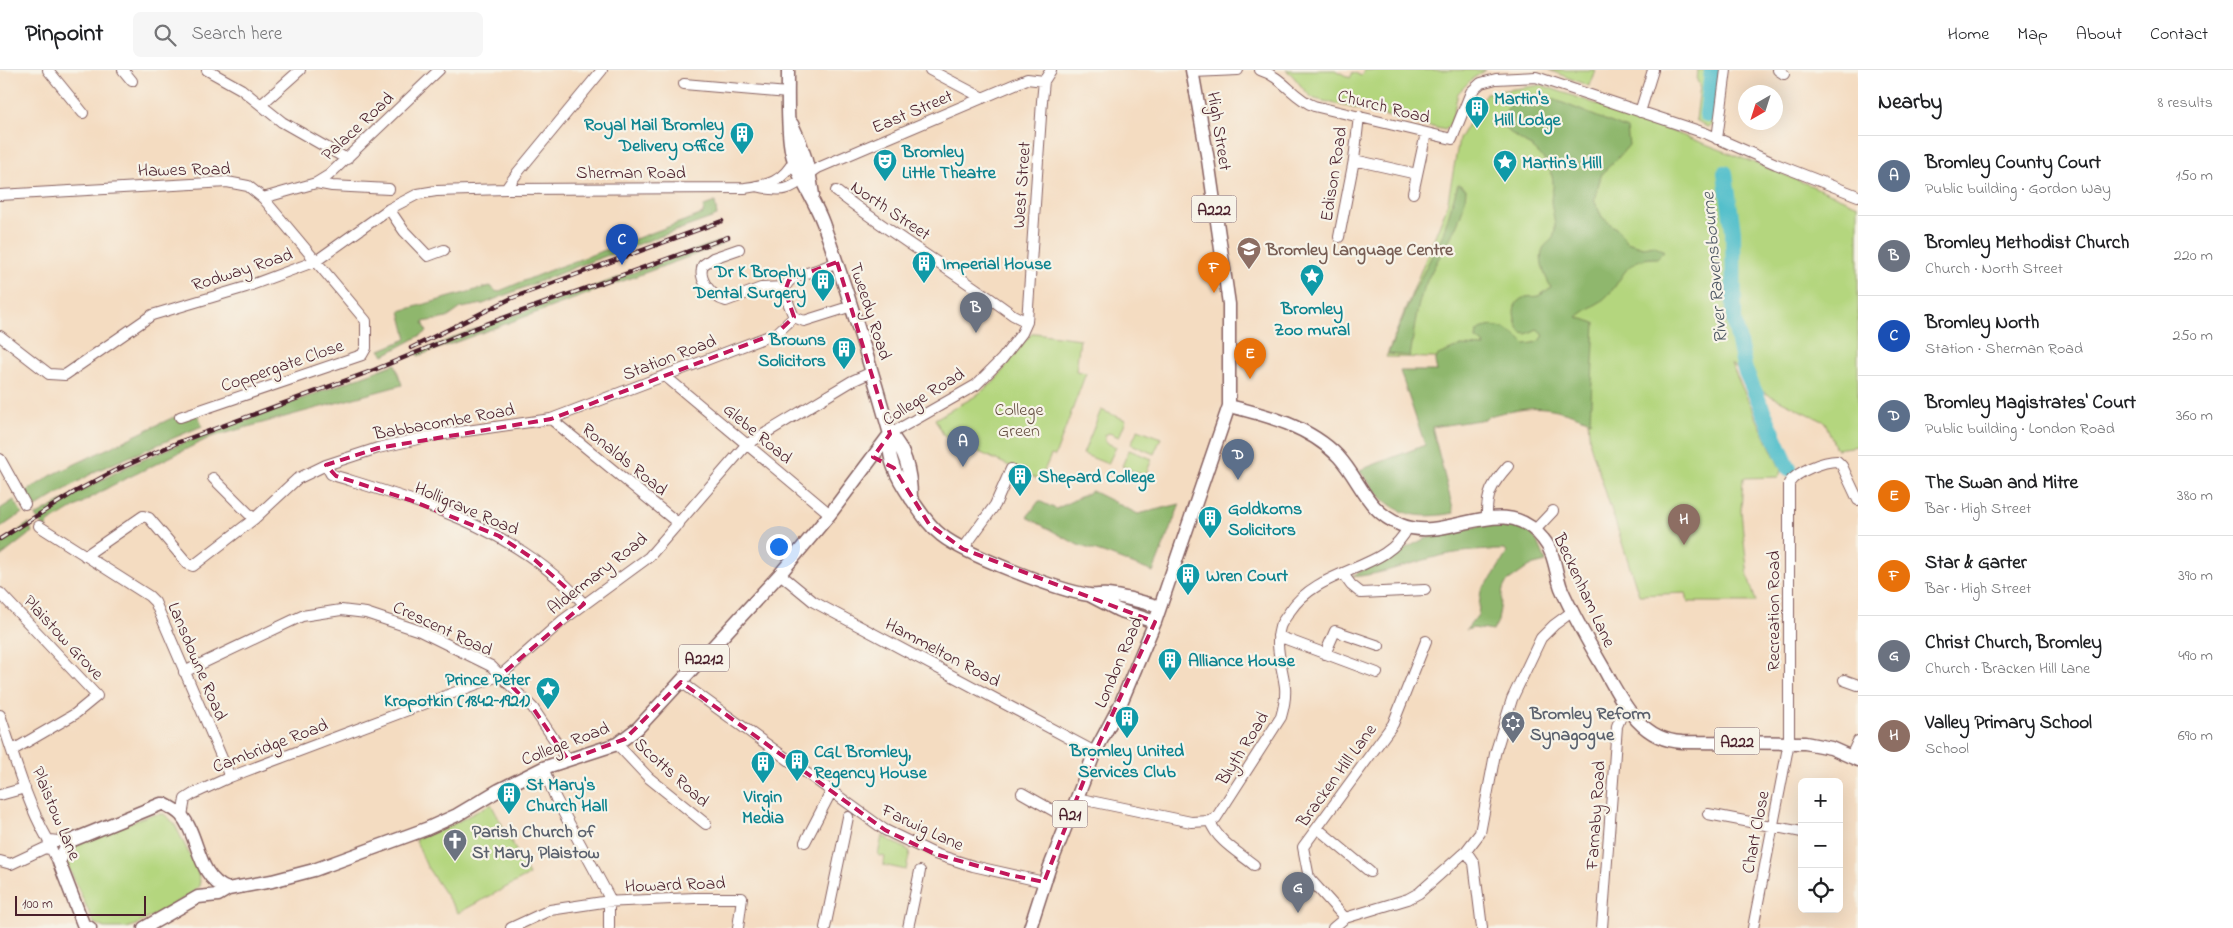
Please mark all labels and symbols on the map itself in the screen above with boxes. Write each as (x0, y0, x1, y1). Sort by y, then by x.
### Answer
street label: East Street (868, 84, 957, 142)
street label: Church Road (1335, 84, 1432, 132)
north arrow (1738, 85, 1783, 130)
street label: Palace Road (316, 87, 401, 168)
place label: Martin's Hill Lodge (1494, 87, 1561, 135)
street label: High Street (1198, 90, 1237, 173)
building icon: Martin's Hill Lodge (1464, 95, 1490, 129)
place label: Royal Mail Bromley Delivery Office (584, 113, 725, 161)
building icon: Royal Mail Bromley Delivery Office (729, 121, 755, 155)
street label: Edison Road (1315, 125, 1355, 223)
place label: Bromley Little Theatre (901, 140, 997, 187)
street label: West Street (1007, 141, 1039, 229)
theatre icon: Bromley Little Theatre (872, 148, 898, 182)
place icon: Martin's Hill (1492, 149, 1518, 183)
place label: Martin's Hill (1522, 151, 1602, 177)
street label: Hawes Road (137, 157, 231, 185)
street label: Sherman Road (576, 161, 686, 187)
street label: North Street (845, 175, 935, 248)
water label: River Ravensbourne (1695, 190, 1736, 345)
road number: A222 (1192, 196, 1236, 222)
pin: C (606, 224, 638, 265)
school or university icon: Bromley Language Centre (1236, 236, 1262, 270)
place label: Bromley Language Centre (1265, 238, 1454, 265)
street label: Rodway Road (189, 242, 296, 299)
building icon: Imperial House (911, 250, 937, 284)
place label: Imperial House (942, 252, 1052, 278)
pin: F (1198, 252, 1230, 293)
place label: Dr K Brophy Dental Surgery (692, 260, 806, 308)
street label: Tweedy Road (841, 260, 897, 364)
place icon: Bromley Zoo mural (1299, 263, 1325, 297)
building icon: Dr K Brophy Dental Surgery (810, 268, 836, 302)
pin: B (960, 292, 992, 333)
place label: Bromley Zoo mural (1274, 297, 1350, 344)
place label: Browns Solicitors (758, 328, 826, 375)
street label: Station Road (619, 329, 720, 389)
street label: Coppergate Close (218, 333, 349, 401)
building icon: Browns Solicitors (831, 336, 857, 370)
pin: E (1234, 338, 1266, 379)
street label: College Road (878, 362, 971, 434)
street label: Babbacombe Road (371, 398, 517, 448)
street label: Glebe Road (716, 398, 797, 471)
park label: College Green (995, 398, 1044, 445)
street label: Ronalds Road (575, 418, 672, 503)
pin: A (947, 426, 979, 467)
pin: D (1222, 439, 1254, 480)
building icon: Shepard College (1007, 463, 1033, 497)
place label: Shepard College (1038, 465, 1156, 492)
street label: Holligrave Road (410, 476, 522, 544)
place label: Goldkorns Solicitors (1228, 497, 1302, 544)
pin: H (1668, 504, 1700, 545)
building icon: Goldkorns Solicitors (1197, 505, 1223, 539)
street label: Aldermary Road (543, 527, 654, 622)
street label: Beckenham Lane (1545, 529, 1621, 653)
your location (766, 534, 792, 560)
street label: Recreation Road (1762, 551, 1788, 671)
building icon: Wren Court (1175, 562, 1201, 596)
place label: Wren Court (1206, 564, 1289, 590)
street label: Plaistow Grove (16, 590, 110, 687)
street label: Crescent Road (388, 595, 496, 664)
street label: Lansdowne Road (160, 599, 233, 725)
street label: Hammelton Road (880, 612, 1004, 695)
street label: London Road (1089, 613, 1151, 712)
road number: A2212 (679, 644, 729, 672)
building icon: Alliance House (1157, 647, 1183, 681)
place label: Alliance House (1188, 649, 1296, 675)
place label: Prince Peter Kropotkin (1842–1921) (384, 668, 531, 715)
place icon: Prince Peter Kropotkin (1842–1921) (535, 676, 561, 710)
place label: Bromley Reform Synagogue (1529, 702, 1651, 750)
building icon: Bromley United Services Club (1114, 705, 1140, 739)
street label: Blyth Road (1210, 707, 1277, 792)
synagogue icon: Bromley Reform Synagogue (1500, 710, 1526, 744)
street label: Cambridge Road (209, 713, 333, 782)
street label: College Road (518, 716, 614, 775)
street label: Bracken Hill Lane (1291, 718, 1385, 834)
road number: A222 (1714, 728, 1760, 754)
street label: Scotts Road (627, 732, 714, 815)
place label: Bromley United Services Club (1069, 739, 1185, 786)
place label: CGL Bromley, Regency House (814, 740, 928, 788)
building icon: CGL Bromley, Regency House (784, 748, 810, 782)
building icon: Virgin Media (750, 750, 776, 784)
street label: Farnaby Road (1580, 760, 1614, 871)
street label: Plaistow Lane (24, 763, 87, 866)
place label: St Mary's Church Hall (526, 773, 608, 820)
building icon: St Mary's Church Hall (496, 781, 522, 815)
place label: Virgin Media (742, 785, 784, 832)
street label: Chart Close (1736, 788, 1778, 876)
street label: Farwig Lane (875, 798, 968, 860)
road number: A21 (1052, 801, 1088, 828)
place label: Parish Church of St Mary, Plaistow (472, 820, 600, 868)
church icon: Parish Church of St Mary, Plaistow (442, 828, 468, 862)
street label: Howard Road (624, 871, 726, 901)
pin: G (1282, 872, 1314, 913)
scale bar (15, 893, 146, 916)

